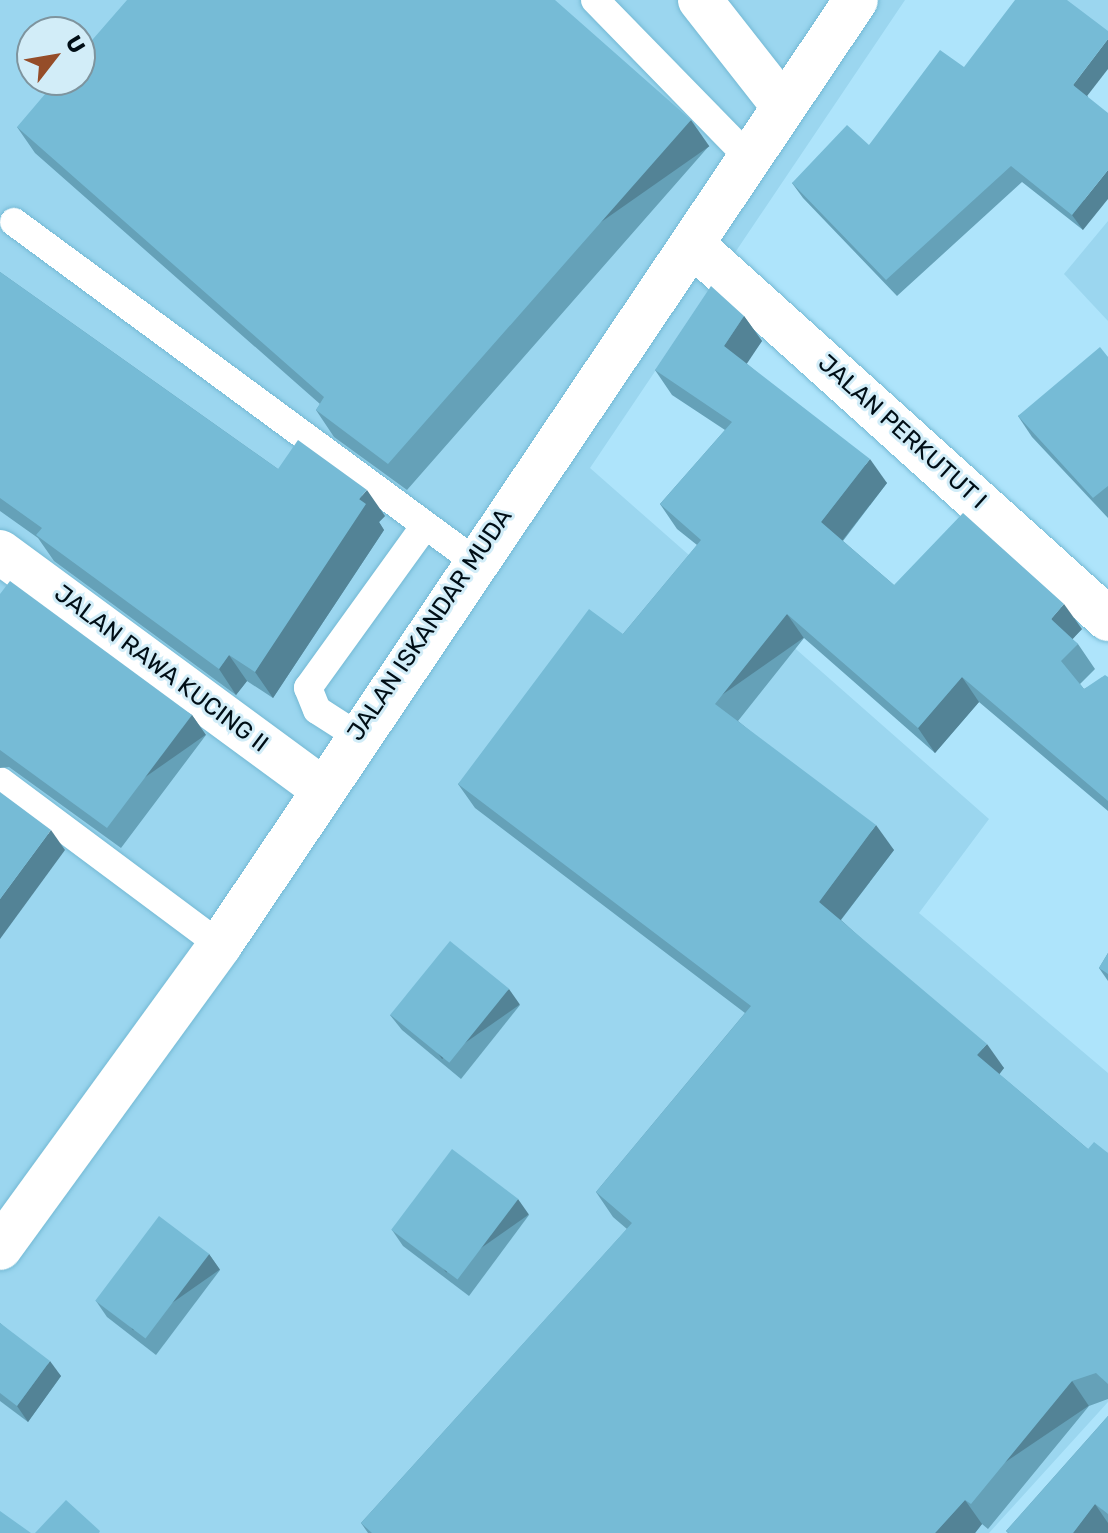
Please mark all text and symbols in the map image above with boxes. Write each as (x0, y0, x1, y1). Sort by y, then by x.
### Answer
north arrow (16, 16, 96, 96)
text: U (60, 31, 91, 58)
street label: JALAN PERKUTUT I (812, 349, 992, 515)
street label: JALAN ISKANDAR MUDA (341, 503, 519, 747)
street label: JALAN RAWA KUCING II (48, 579, 274, 759)

